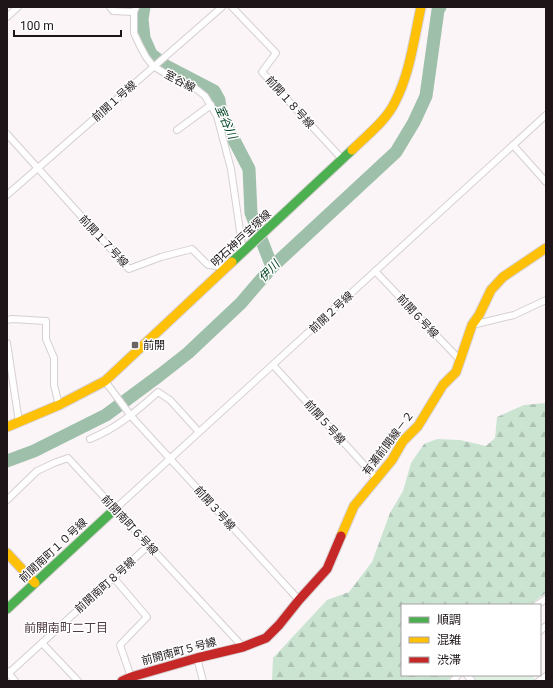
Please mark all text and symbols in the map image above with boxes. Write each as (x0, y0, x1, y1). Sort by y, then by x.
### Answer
scale bar (14, 12, 121, 38)
text: 100 m (20, 19, 54, 33)
street label: 室谷線 (162, 68, 197, 95)
street label: 前開１８号線 (263, 73, 317, 131)
street label: 前開１号線 (90, 78, 139, 125)
water label: 室谷川 (212, 103, 241, 143)
street label: 明石神戸宝塚線 (209, 207, 274, 269)
street label: 前開１７号線 (76, 213, 131, 270)
water label: 伊川 (256, 256, 284, 285)
street label: 前開２号線 (307, 289, 356, 336)
street label: 前開６号線 (394, 292, 441, 341)
place label: 前開 (143, 339, 165, 352)
marker: 前開 (130, 340, 140, 350)
street label: 前開５号線 (301, 398, 348, 447)
street label: 有瀬前開線－２ (360, 409, 417, 478)
street label: 前開３号線 (191, 484, 238, 533)
street label: 前開南町６号線 (99, 493, 161, 558)
street label: 前開南町１０号線 (17, 516, 90, 585)
street label: 前開南町８号線 (72, 555, 138, 616)
legend (401, 604, 541, 676)
text: 順調 (437, 613, 461, 627)
district label: 前開南町二丁目 (24, 621, 108, 635)
text: 混雑 (437, 633, 461, 647)
street label: 前開南町５号線 (140, 635, 218, 668)
text: 渋滞 (437, 653, 461, 667)

